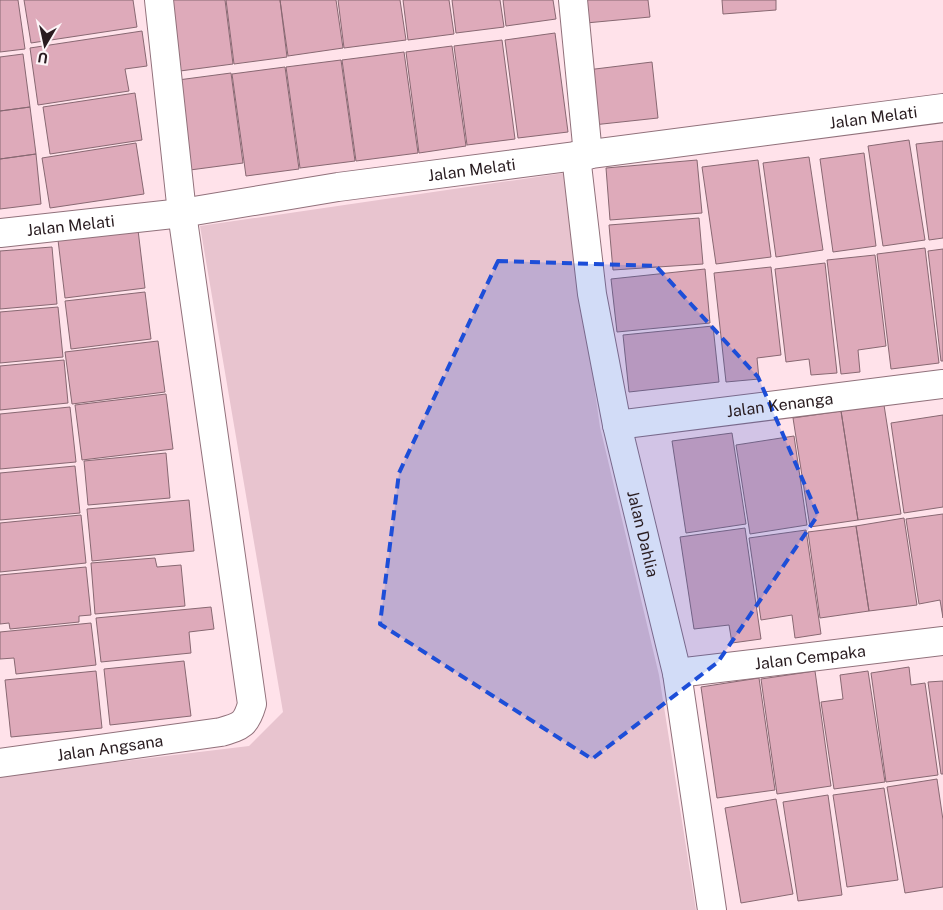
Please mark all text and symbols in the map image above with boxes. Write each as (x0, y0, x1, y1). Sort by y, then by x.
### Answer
north arrow (20, 20, 70, 70)
text: U (37, 49, 49, 67)
street label: Jalan Melati (828, 102, 918, 132)
street label: Jalan Melati (427, 154, 517, 185)
street label: Jalan Melati (26, 211, 116, 240)
street label: Jalan Kenanga (725, 388, 834, 421)
street label: Jalan Dahlia (624, 488, 663, 579)
street label: Jalan Cempaka (753, 641, 867, 673)
street label: Jalan Angsana (56, 731, 164, 764)

